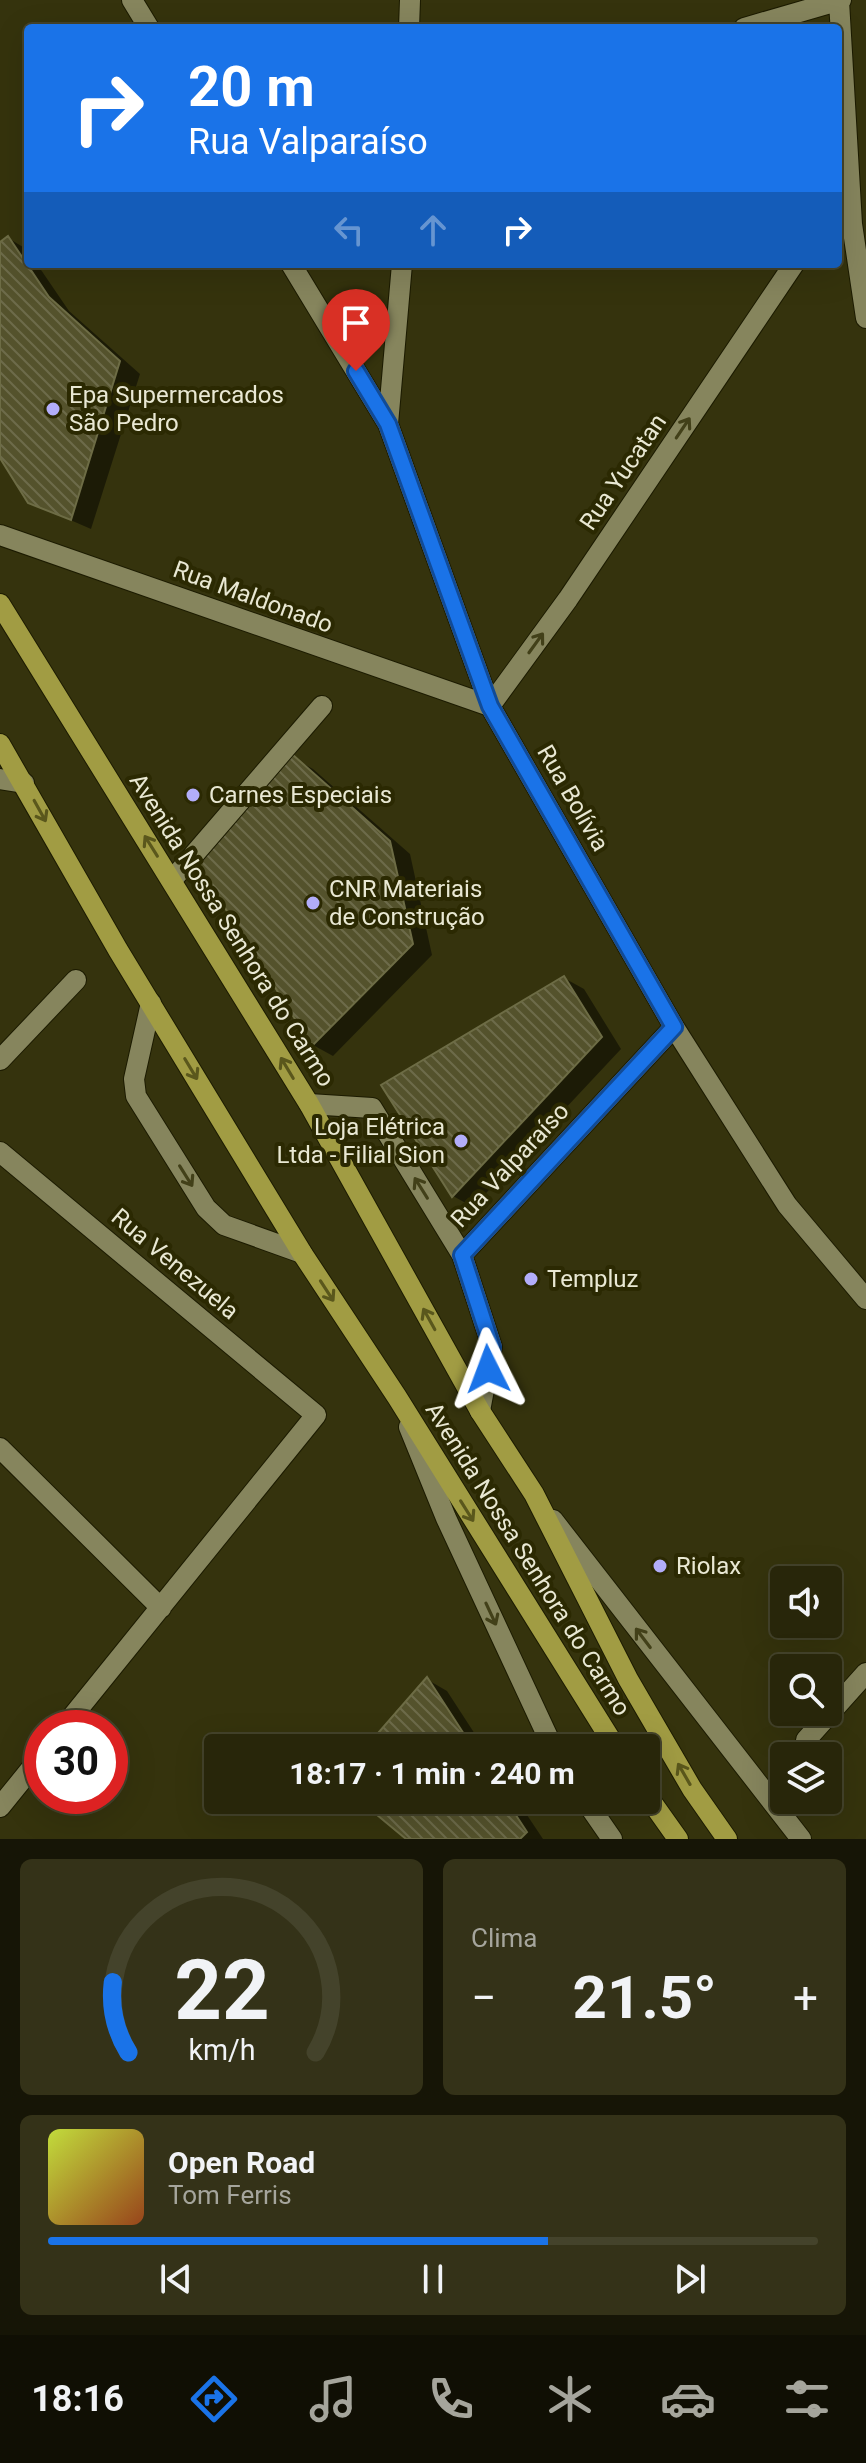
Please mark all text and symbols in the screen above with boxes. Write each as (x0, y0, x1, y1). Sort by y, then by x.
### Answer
text: 20 m (188, 54, 315, 120)
icon: right (56, 56, 160, 160)
text: Rua Valparaíso (188, 121, 428, 163)
icon: left (327, 208, 371, 252)
icon: ahead (411, 208, 455, 252)
icon: right (495, 208, 539, 252)
pin (322, 289, 390, 371)
icon: arrive (334, 301, 378, 345)
place label: Epa Supermercados São Pedro (69, 381, 284, 437)
marker: Epa Supermercados São Pedro (44, 400, 62, 418)
street label: Rua Yucatan (574, 409, 672, 535)
one-way arrow (675, 418, 691, 440)
street label: Rua Maldonado (169, 555, 337, 639)
one-way arrow (528, 632, 544, 654)
street label: Rua Bolívia (531, 740, 615, 856)
street label: Avenida Nossa Senhora do Carmo (124, 768, 340, 1092)
place label: Carnes Especiais (209, 781, 392, 809)
marker: Carnes Especiais (184, 786, 202, 804)
one-way arrow (32, 799, 48, 822)
one-way arrow (143, 835, 159, 858)
place label: CNR Materiais de Construção (329, 875, 485, 931)
marker: CNR Materiais de Construção (304, 894, 322, 912)
one-way arrow (183, 1057, 199, 1080)
one-way arrow (279, 1057, 295, 1080)
street label: Rua Valparaíso (445, 1097, 575, 1233)
place label: Loja Elétrica Ltda - Filial Sion (276, 1113, 445, 1169)
marker: Loja Elétrica Ltda - Filial Sion (452, 1132, 470, 1150)
one-way arrow (179, 1164, 195, 1187)
one-way arrow (413, 1177, 429, 1200)
street label: Rua Venezuela (106, 1203, 244, 1325)
place label: Templuz (547, 1265, 638, 1293)
marker: Templuz (522, 1270, 540, 1288)
one-way arrow (320, 1279, 336, 1302)
one-way arrow (421, 1307, 436, 1331)
position arrow (446, 1327, 530, 1411)
street label: Avenida Nossa Senhora do Carmo (420, 1397, 636, 1721)
one-way arrow (460, 1499, 476, 1522)
place label: Riolax (676, 1552, 741, 1580)
marker: Riolax (651, 1557, 669, 1575)
map controls (770, 1566, 842, 1814)
button: sound (770, 1566, 842, 1638)
one-way arrow (484, 1602, 499, 1626)
one-way arrow (635, 1628, 652, 1649)
button: search (770, 1654, 842, 1726)
speed limit sign: 30 (24, 1710, 128, 1814)
button: layers (770, 1742, 842, 1814)
text: 18:17 · 1 min · 240 m (289, 1756, 575, 1791)
one-way arrow (676, 1763, 691, 1787)
text: Clima (471, 1923, 538, 1953)
text: 22 (174, 1942, 269, 2039)
text: 21.5° (573, 1962, 717, 2033)
text: − (471, 1972, 496, 2024)
text: + (793, 1972, 818, 2024)
text: km/h (188, 2033, 255, 2067)
text: Open Road (168, 2145, 315, 2180)
text: Tom Ferris (168, 2180, 292, 2210)
icon: previous (154, 2257, 198, 2301)
icon: pause (411, 2257, 455, 2301)
icon: next (668, 2257, 712, 2301)
icon: directions (186, 2371, 242, 2427)
icon: music (305, 2371, 361, 2427)
icon: phone (423, 2371, 479, 2427)
icon: climate (542, 2371, 598, 2427)
icon: car (660, 2371, 716, 2427)
icon: filters (779, 2371, 835, 2427)
text: 18:16 (31, 2378, 124, 2420)

